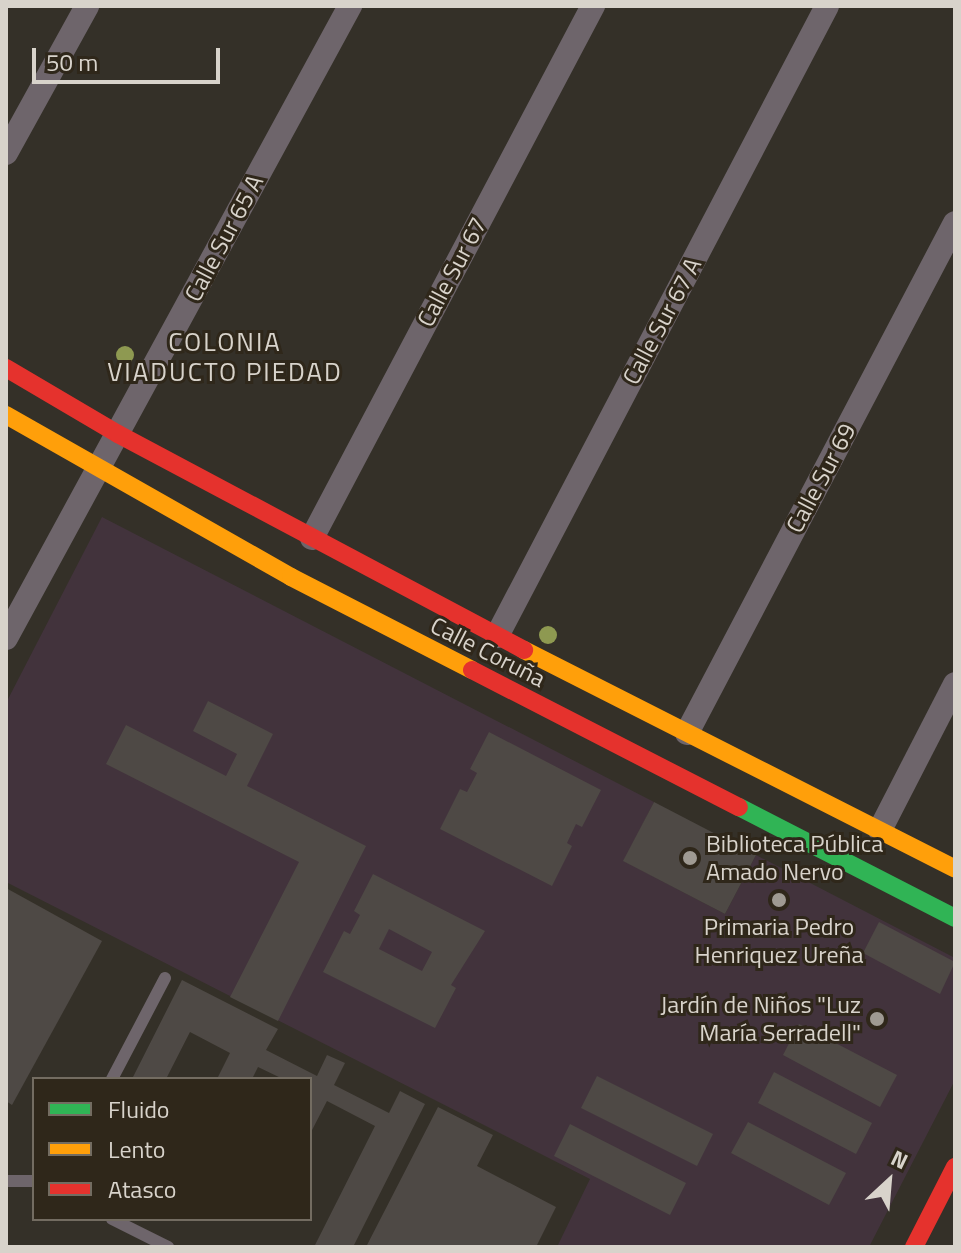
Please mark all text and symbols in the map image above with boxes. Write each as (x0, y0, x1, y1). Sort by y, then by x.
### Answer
scale bar (36, 32, 224, 82)
text: 50 m (46, 44, 98, 80)
street label: Calle Sur 65 A (179, 170, 269, 306)
street label: Calle Sur 67 (411, 212, 493, 332)
street label: Calle Sur 67 A (617, 253, 707, 389)
district label: COLONIA VIADUCTO PIEDAD (107, 326, 343, 388)
street label: Calle Sur 69 (780, 418, 862, 538)
street label: Calle Coruña (426, 611, 550, 693)
place label: Biblioteca Pública Amado Nervo (706, 830, 883, 886)
marker: Biblioteca Pública Amado Nervo (681, 849, 699, 867)
marker: Primaria Pedro Henriquez Ureña (770, 891, 788, 909)
place label: Primaria Pedro Henriquez Ureña (695, 913, 863, 969)
place label: Jardín de Niños "Luz María Serradell" (660, 991, 861, 1047)
marker: Jardín de Niños "Luz María Serradell" (868, 1010, 886, 1028)
legend (32, 1077, 312, 1221)
text: Fluido (108, 1091, 170, 1127)
text: Lento (108, 1131, 165, 1167)
north arrow (849, 1141, 929, 1221)
text: N (885, 1141, 914, 1178)
text: Atasco (108, 1171, 177, 1207)

